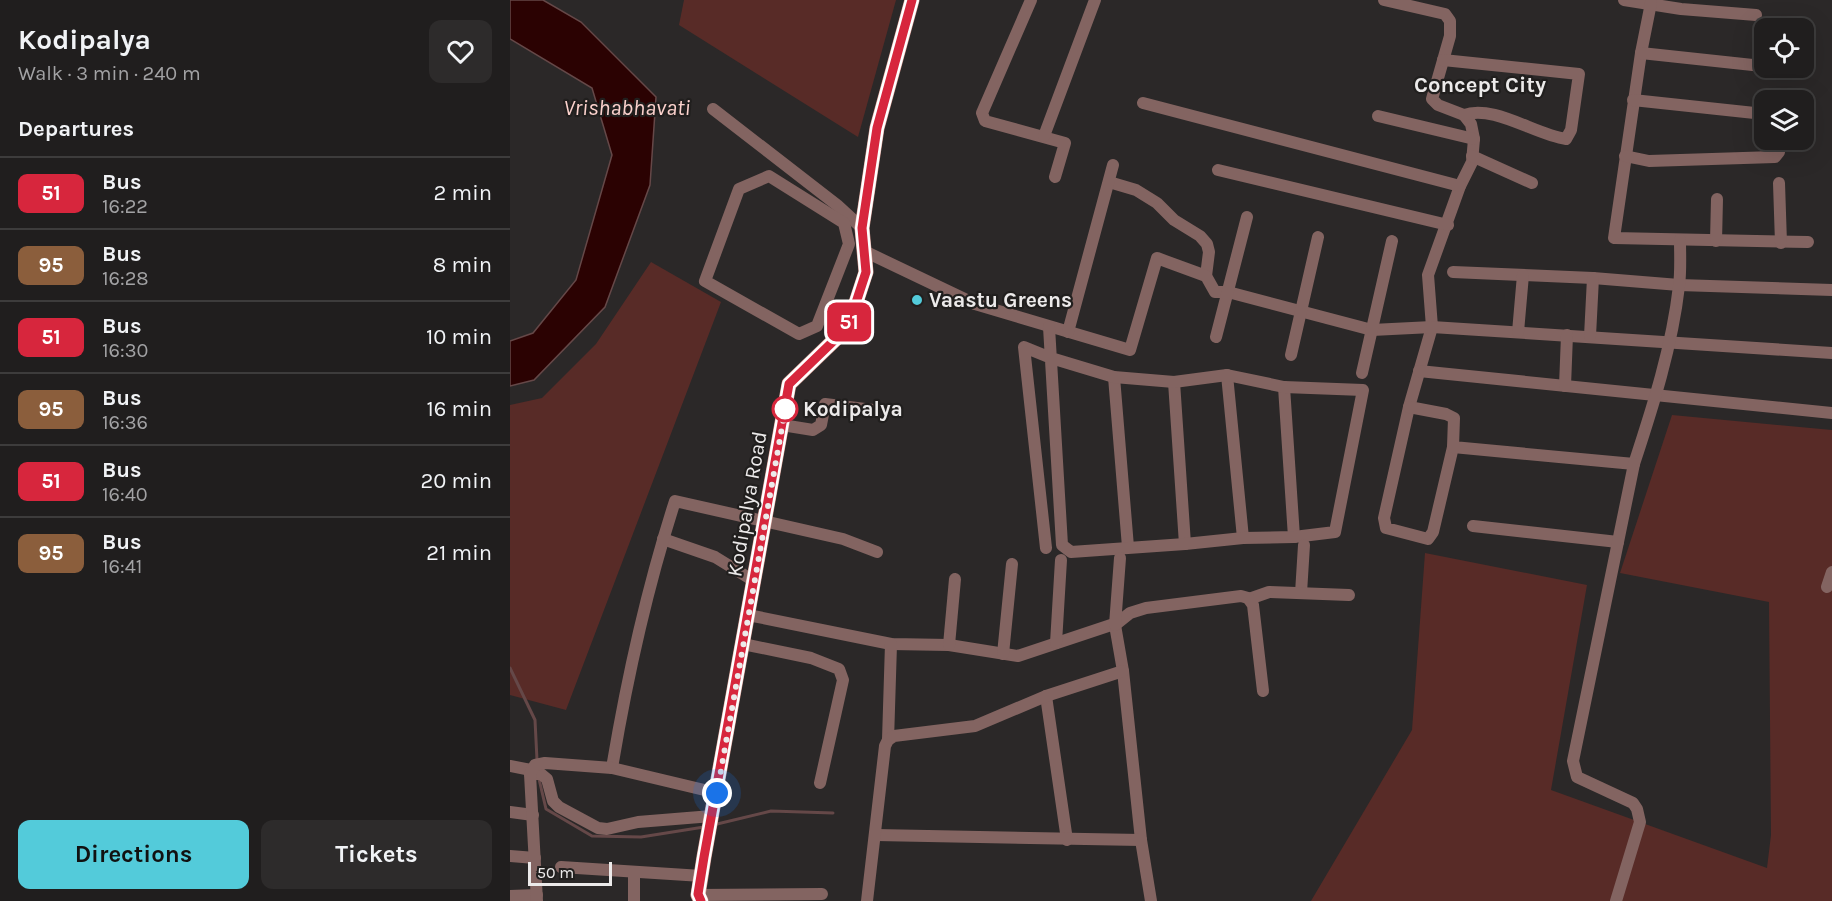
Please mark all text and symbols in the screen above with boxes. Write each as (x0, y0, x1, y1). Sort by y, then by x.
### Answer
map controls (1754, 18, 1814, 150)
button: locate (1754, 18, 1814, 78)
button: heart (429, 20, 492, 83)
text: Kodipalya (18, 23, 151, 56)
text: Walk · 3 min · 240 m (18, 62, 201, 85)
district label: Concept City (1414, 72, 1546, 98)
button: layers (1754, 90, 1814, 150)
water label: Vrishabhavati (564, 95, 690, 121)
text: Departures (18, 116, 134, 142)
text: Bus (102, 169, 142, 195)
text: 2 min (434, 180, 492, 206)
text: 51 (41, 181, 61, 205)
text: 16:22 (102, 195, 148, 218)
text: Bus (102, 241, 142, 267)
text: 8 min (433, 252, 492, 278)
text: 95 (38, 253, 64, 277)
text: 16:28 (102, 267, 149, 290)
place label: Vaastu Greens (929, 288, 1072, 312)
marker: Vaastu Greens (910, 293, 924, 307)
line badge: 51 (822, 302, 876, 342)
text: 51 (839, 310, 859, 334)
text: Bus (102, 313, 142, 339)
text: 10 min (426, 324, 492, 350)
text: 51 (41, 325, 61, 349)
text: 16:30 (102, 339, 148, 362)
text: Bus (102, 385, 142, 411)
text: 16 min (426, 396, 492, 422)
marker: Kodipalya (772, 396, 798, 422)
text: 95 (38, 397, 64, 421)
place label: Kodipalya (803, 397, 903, 421)
text: 16:36 (102, 411, 148, 434)
street label: Kodipalya Road (722, 429, 772, 579)
text: Bus (102, 457, 142, 483)
text: 20 min (421, 468, 492, 494)
text: 51 (41, 469, 61, 493)
text: 16:40 (102, 483, 148, 506)
text: Bus (102, 529, 142, 555)
text: 21 min (426, 540, 492, 566)
text: 95 (38, 541, 64, 565)
text: 16:41 (102, 555, 142, 578)
your location (702, 778, 732, 808)
button: Directions (18, 820, 249, 889)
button: Tickets (261, 820, 492, 889)
scale bar (528, 859, 612, 886)
text: 50 m (537, 863, 574, 882)

